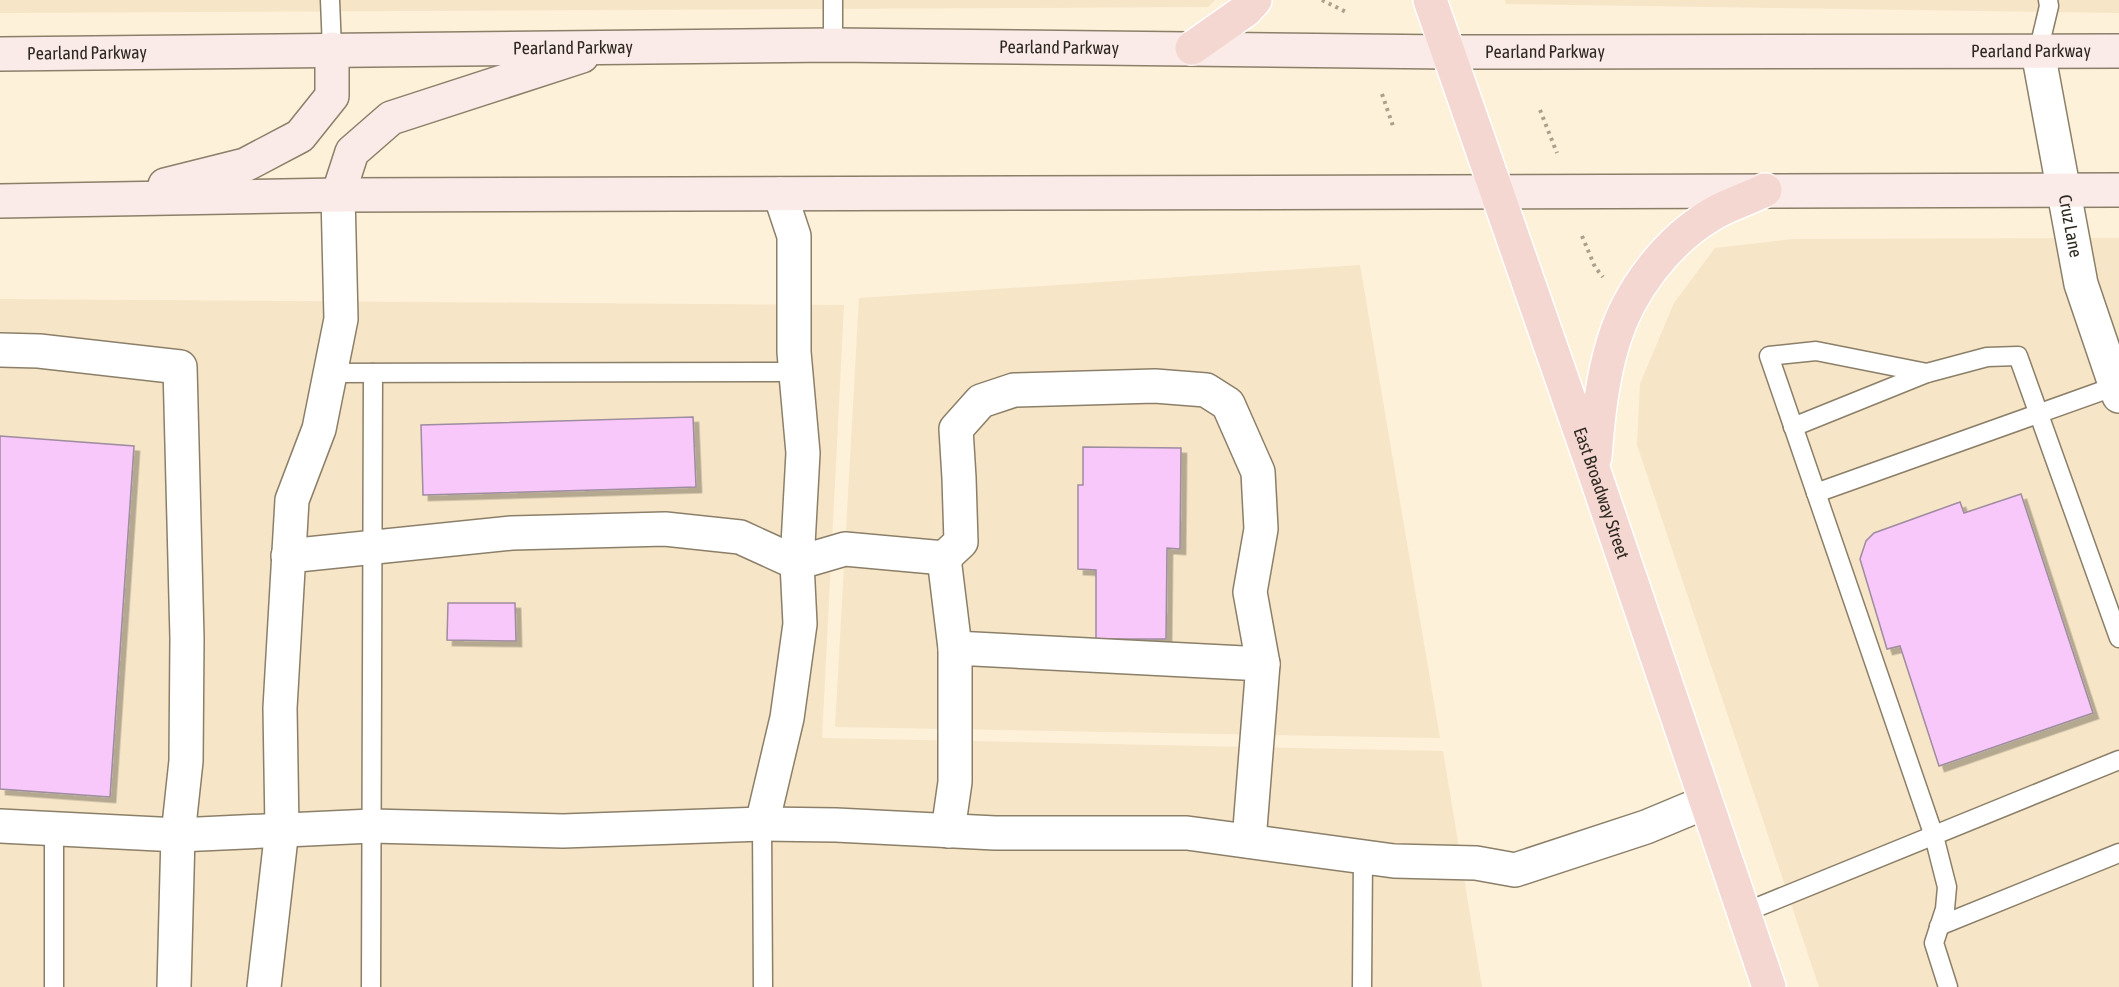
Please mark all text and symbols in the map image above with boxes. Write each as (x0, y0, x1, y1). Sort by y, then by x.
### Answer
street label: Pearland Parkway (513, 36, 633, 58)
street label: Pearland Parkway (999, 36, 1119, 58)
street label: Pearland Parkway (1971, 40, 2091, 61)
street label: Pearland Parkway (27, 41, 147, 64)
street label: Pearland Parkway (1485, 41, 1605, 62)
street label: Cruz Lane (2055, 193, 2087, 259)
street label: East Broadway Street (1570, 424, 1634, 561)

